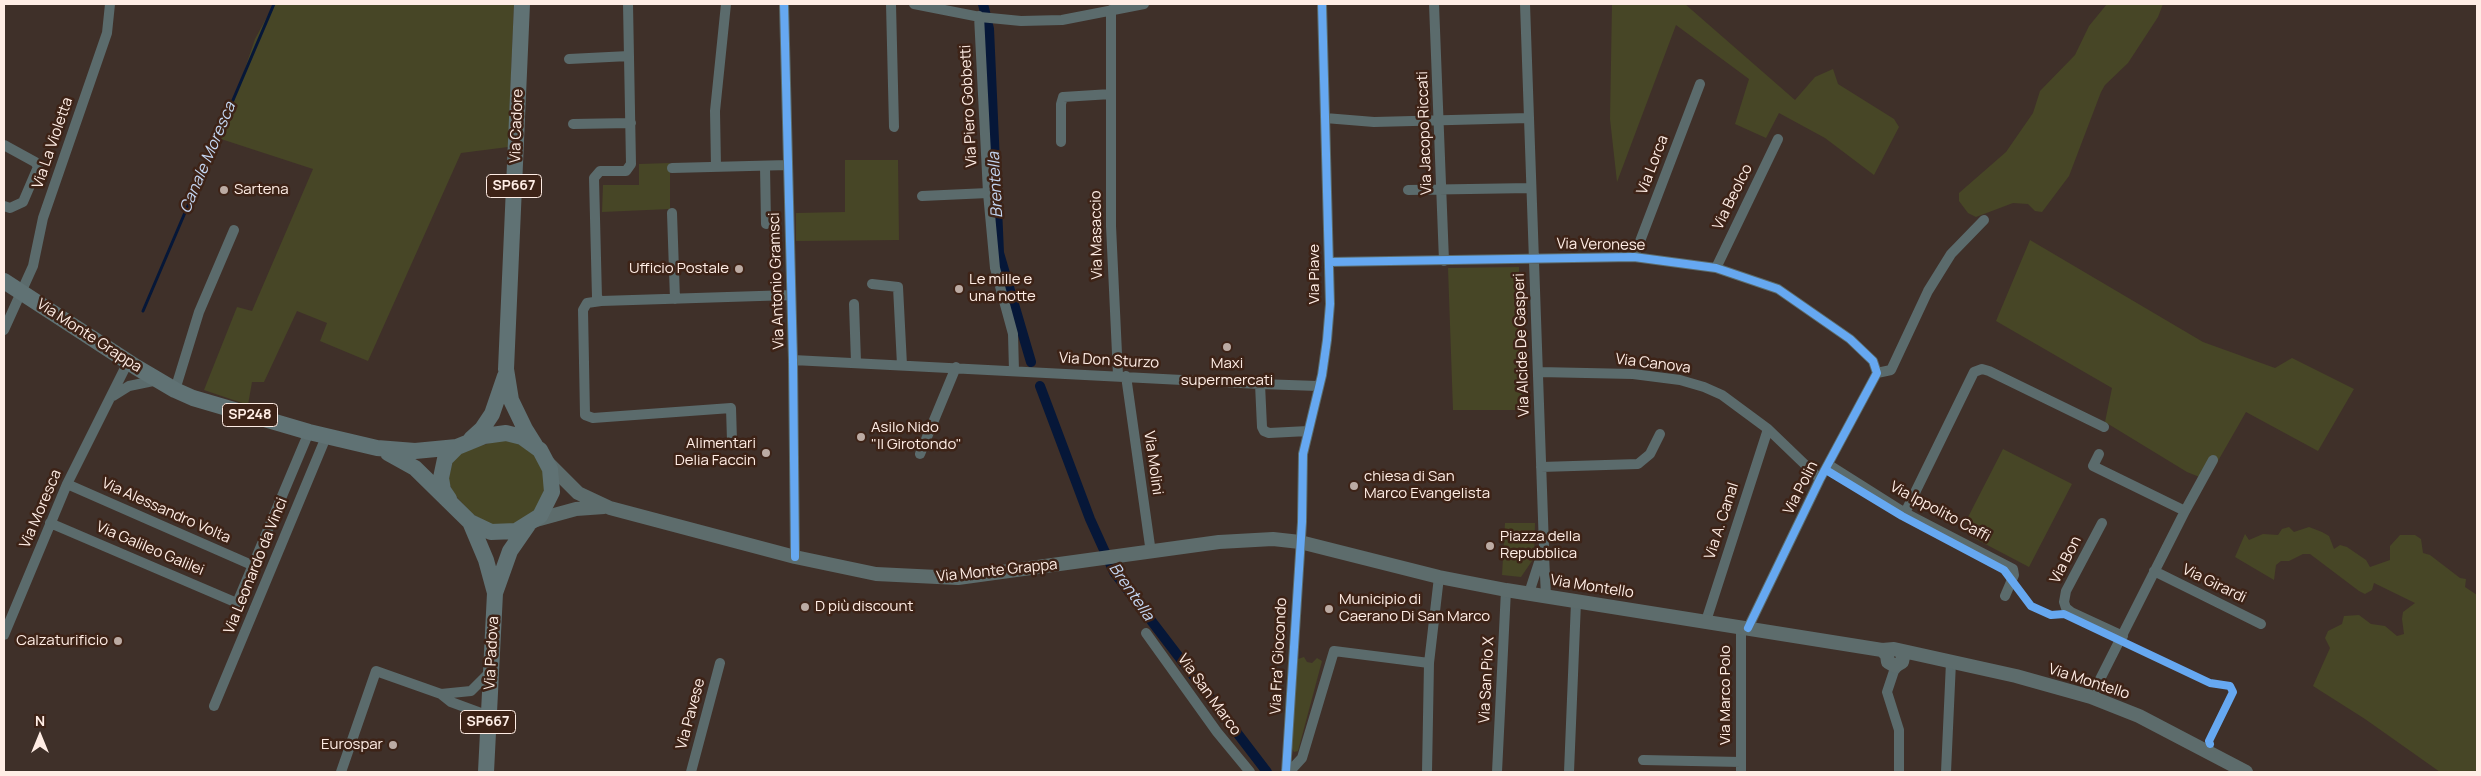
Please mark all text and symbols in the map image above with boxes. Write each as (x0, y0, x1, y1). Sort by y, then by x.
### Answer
street label: Via Piero Gobbetti (957, 44, 981, 168)
street label: Via Jacopo Riccati (1414, 71, 1436, 195)
street label: Via Cadore (507, 88, 527, 164)
street label: Via La Violetta (29, 95, 77, 191)
water label: Canale Moresca (176, 99, 240, 217)
street label: Via Lorca (1633, 133, 1673, 197)
water label: Brentella (985, 152, 1007, 218)
street label: Via Beolco (1709, 161, 1757, 233)
road number: SP667 (486, 175, 542, 198)
place label: Sartena (234, 181, 288, 199)
marker: Sartena (218, 184, 230, 196)
street label: Via Masaccio (1087, 190, 1107, 280)
street label: Via Antonio Gramsci (766, 212, 788, 350)
street label: Via Veronese (1556, 235, 1646, 255)
street label: Via Piave (1306, 244, 1324, 304)
place label: Ufficio Postale (629, 260, 729, 278)
marker: Ufficio Postale (733, 263, 745, 275)
place label: Le mille e una notte (969, 271, 1036, 306)
street label: Via Alcide De Gasperi (1510, 273, 1534, 417)
marker: Le mille e una notte (953, 283, 965, 295)
street label: Via Monte Grappa (33, 295, 145, 377)
marker: Maxi supermercati (1221, 341, 1233, 353)
street label: Via Don Sturzo (1058, 349, 1160, 373)
street label: Via Canova (1614, 350, 1692, 378)
place label: Maxi supermercati (1181, 355, 1273, 390)
road number: SP248 (222, 404, 278, 426)
place label: Asilo Nido "Il Girotondo" (871, 419, 962, 454)
street label: Via Molini (1140, 430, 1166, 496)
marker: Asilo Nido "Il Girotondo" (855, 431, 867, 443)
place label: Alimentari Delia Faccin (675, 435, 756, 470)
marker: Alimentari Delia Faccin (760, 447, 772, 459)
street label: Via Polin (1780, 458, 1822, 518)
street label: Via Moresca (16, 467, 66, 551)
place label: chiesa di San Marco Evangelista (1364, 468, 1490, 503)
street label: Via Alessandro Volta (99, 474, 233, 548)
street label: Via Ippolito Caffi (1887, 478, 1993, 546)
marker: chiesa di San Marco Evangelista (1348, 480, 1360, 492)
street label: Via A. Canal (1701, 480, 1743, 562)
street label: Via Leonardo da Vinci (220, 495, 292, 637)
street label: Via Galileo Galilei (93, 518, 207, 580)
place label: Piazza della Repubblica (1500, 528, 1581, 563)
street label: Via Bon (2047, 533, 2085, 587)
marker: Piazza della Repubblica (1484, 540, 1496, 552)
street label: Via Monte Grappa (936, 556, 1058, 586)
water label: Brentella (1104, 560, 1158, 624)
street label: Via Girardi (2179, 561, 2249, 607)
street label: Via Montello (1549, 572, 1635, 602)
place label: Municipio di Caerano Di San Marco (1339, 591, 1490, 626)
street label: Via Fra' Giocondo (1267, 597, 1291, 715)
place label: D più discount (815, 598, 913, 616)
marker: D più discount (799, 601, 811, 613)
marker: Municipio di Caerano Di San Marco (1323, 603, 1335, 615)
street label: Via Padova (481, 616, 503, 690)
place label: Calzaturificio (16, 632, 108, 650)
marker: Calzaturificio (112, 635, 124, 647)
street label: Via San Pio X (1476, 636, 1498, 724)
street label: Via Marco Polo (1717, 645, 1735, 745)
street label: Via San Marco (1173, 651, 1245, 739)
street label: Via Montello (2046, 660, 2132, 704)
street label: Via Pavese (673, 676, 709, 752)
road number: SP667 (460, 710, 516, 734)
north arrow (15, 711, 65, 761)
text: N (35, 711, 45, 730)
place label: Eurospar (321, 736, 383, 754)
marker: Eurospar (387, 739, 399, 751)

